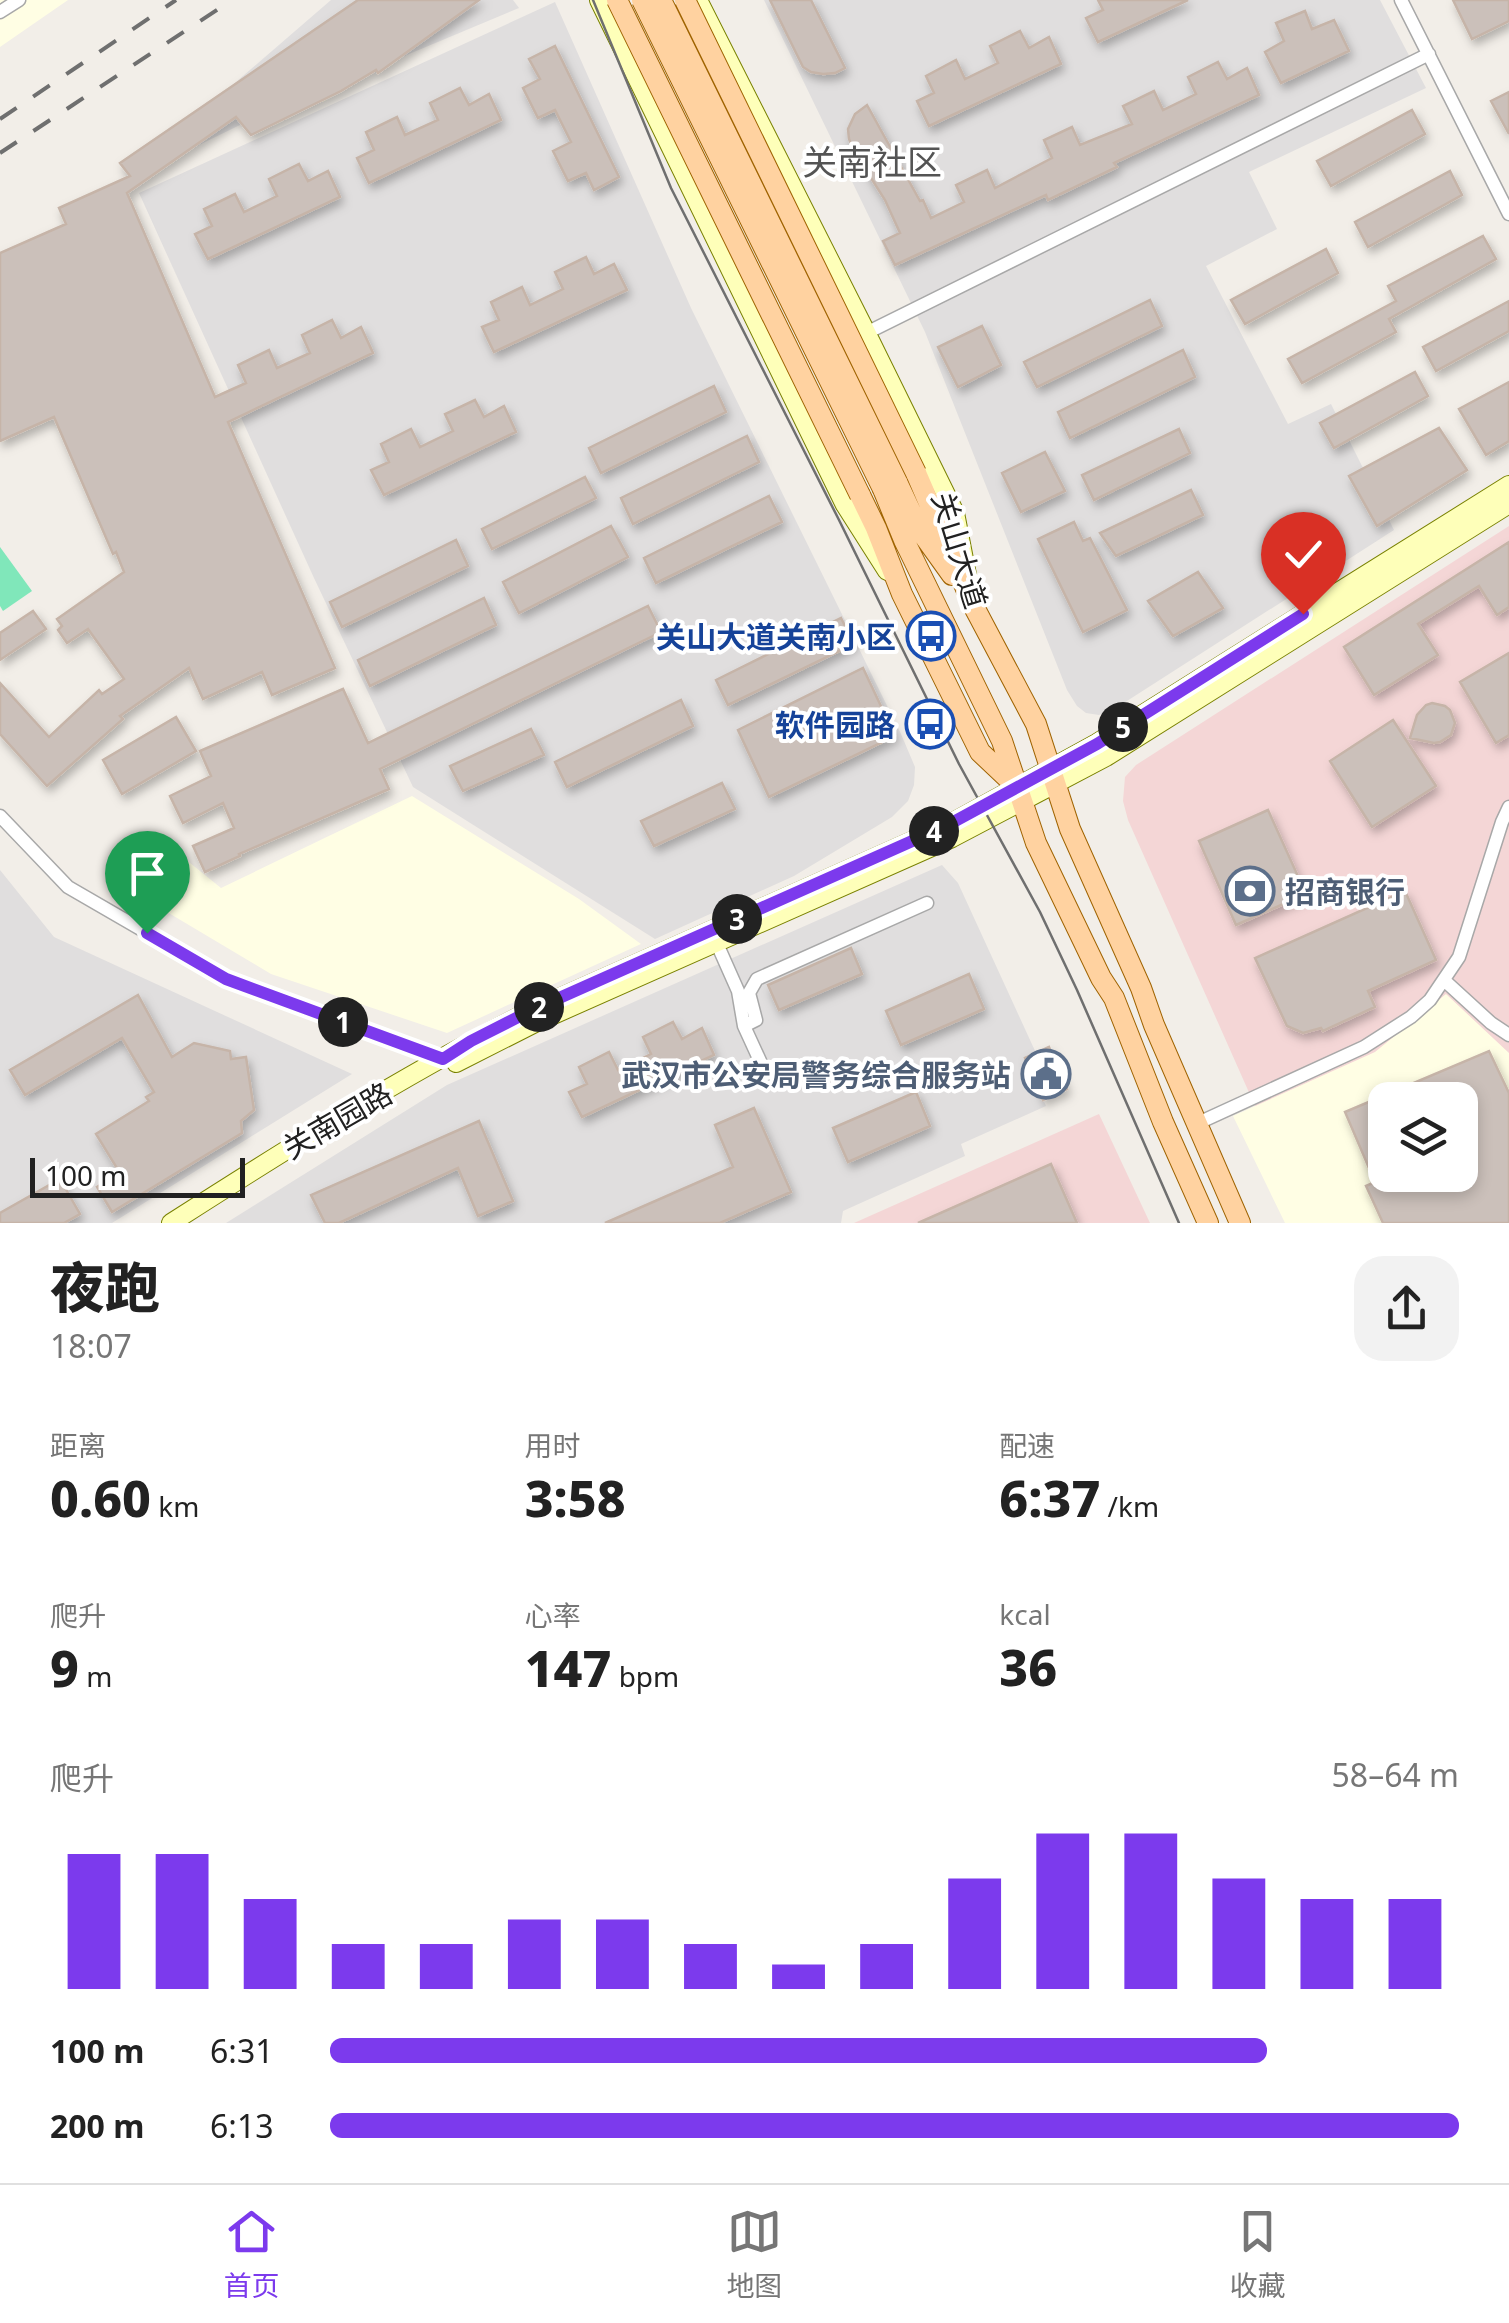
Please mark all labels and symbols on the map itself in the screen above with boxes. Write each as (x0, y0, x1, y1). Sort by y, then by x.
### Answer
district label: 关南社区 (802, 138, 942, 185)
street label: 关山大道 (923, 487, 997, 613)
pin (1261, 512, 1346, 615)
bus stop icon: 关山大道关南小区 (905, 610, 957, 662)
place label: 关山大道关南小区 (656, 616, 896, 657)
bus stop icon: 软件园路 (904, 698, 956, 750)
pin: 5 (1098, 702, 1148, 752)
place label: 软件园路 (775, 704, 895, 745)
pin: 4 (909, 806, 959, 856)
pin (105, 831, 190, 934)
bank icon: 招商银行 (1224, 865, 1276, 917)
place label: 招商银行 (1285, 871, 1405, 912)
pin: 3 (712, 894, 762, 944)
pin: 2 (514, 982, 564, 1032)
pin: 1 (318, 997, 368, 1047)
public building icon: 武汉市公安局警务综合服务站 (1020, 1048, 1072, 1100)
place label: 武汉市公安局警务综合服务站 (621, 1054, 1011, 1095)
street label: 关南园路 (275, 1072, 399, 1168)
scale bar (30, 1153, 245, 1198)

